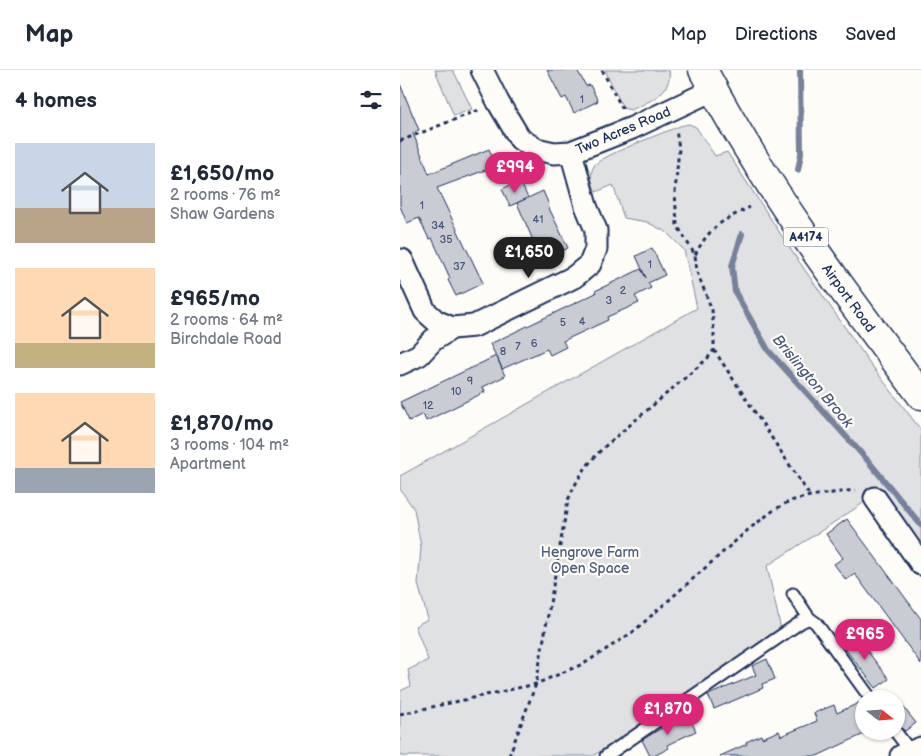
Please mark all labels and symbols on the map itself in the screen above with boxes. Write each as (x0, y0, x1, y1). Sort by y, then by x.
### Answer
house number: 1 (580, 93, 584, 106)
street label: Two Acres Road (573, 103, 673, 158)
pin: £994 (485, 152, 545, 194)
house number: 1 (420, 199, 424, 212)
house number: 41 (533, 213, 543, 226)
house number: 34 (431, 219, 445, 232)
road number: A4174 (784, 228, 828, 246)
house number: 35 (439, 233, 453, 246)
pin: £1,650 (488, 236, 570, 279)
house number: 1 (648, 258, 652, 271)
house number: 37 (453, 260, 466, 273)
street label: Airport Road (818, 261, 879, 336)
house number: 2 (620, 284, 627, 297)
house number: 3 (606, 294, 613, 307)
house number: 4 (579, 315, 586, 328)
house number: 5 (560, 316, 566, 329)
water label: Brislington Brook (768, 331, 858, 432)
house number: 6 (531, 337, 538, 350)
house number: 7 (515, 340, 521, 353)
house number: 8 (500, 345, 506, 358)
house number: 9 (467, 375, 473, 388)
house number: 10 (451, 385, 462, 398)
house number: 12 (423, 399, 434, 412)
park label: Hengrove Farm Open Space (541, 544, 639, 577)
pin: £965 (835, 618, 895, 661)
north arrow (855, 690, 905, 740)
pin: £1,870 (627, 694, 709, 736)

